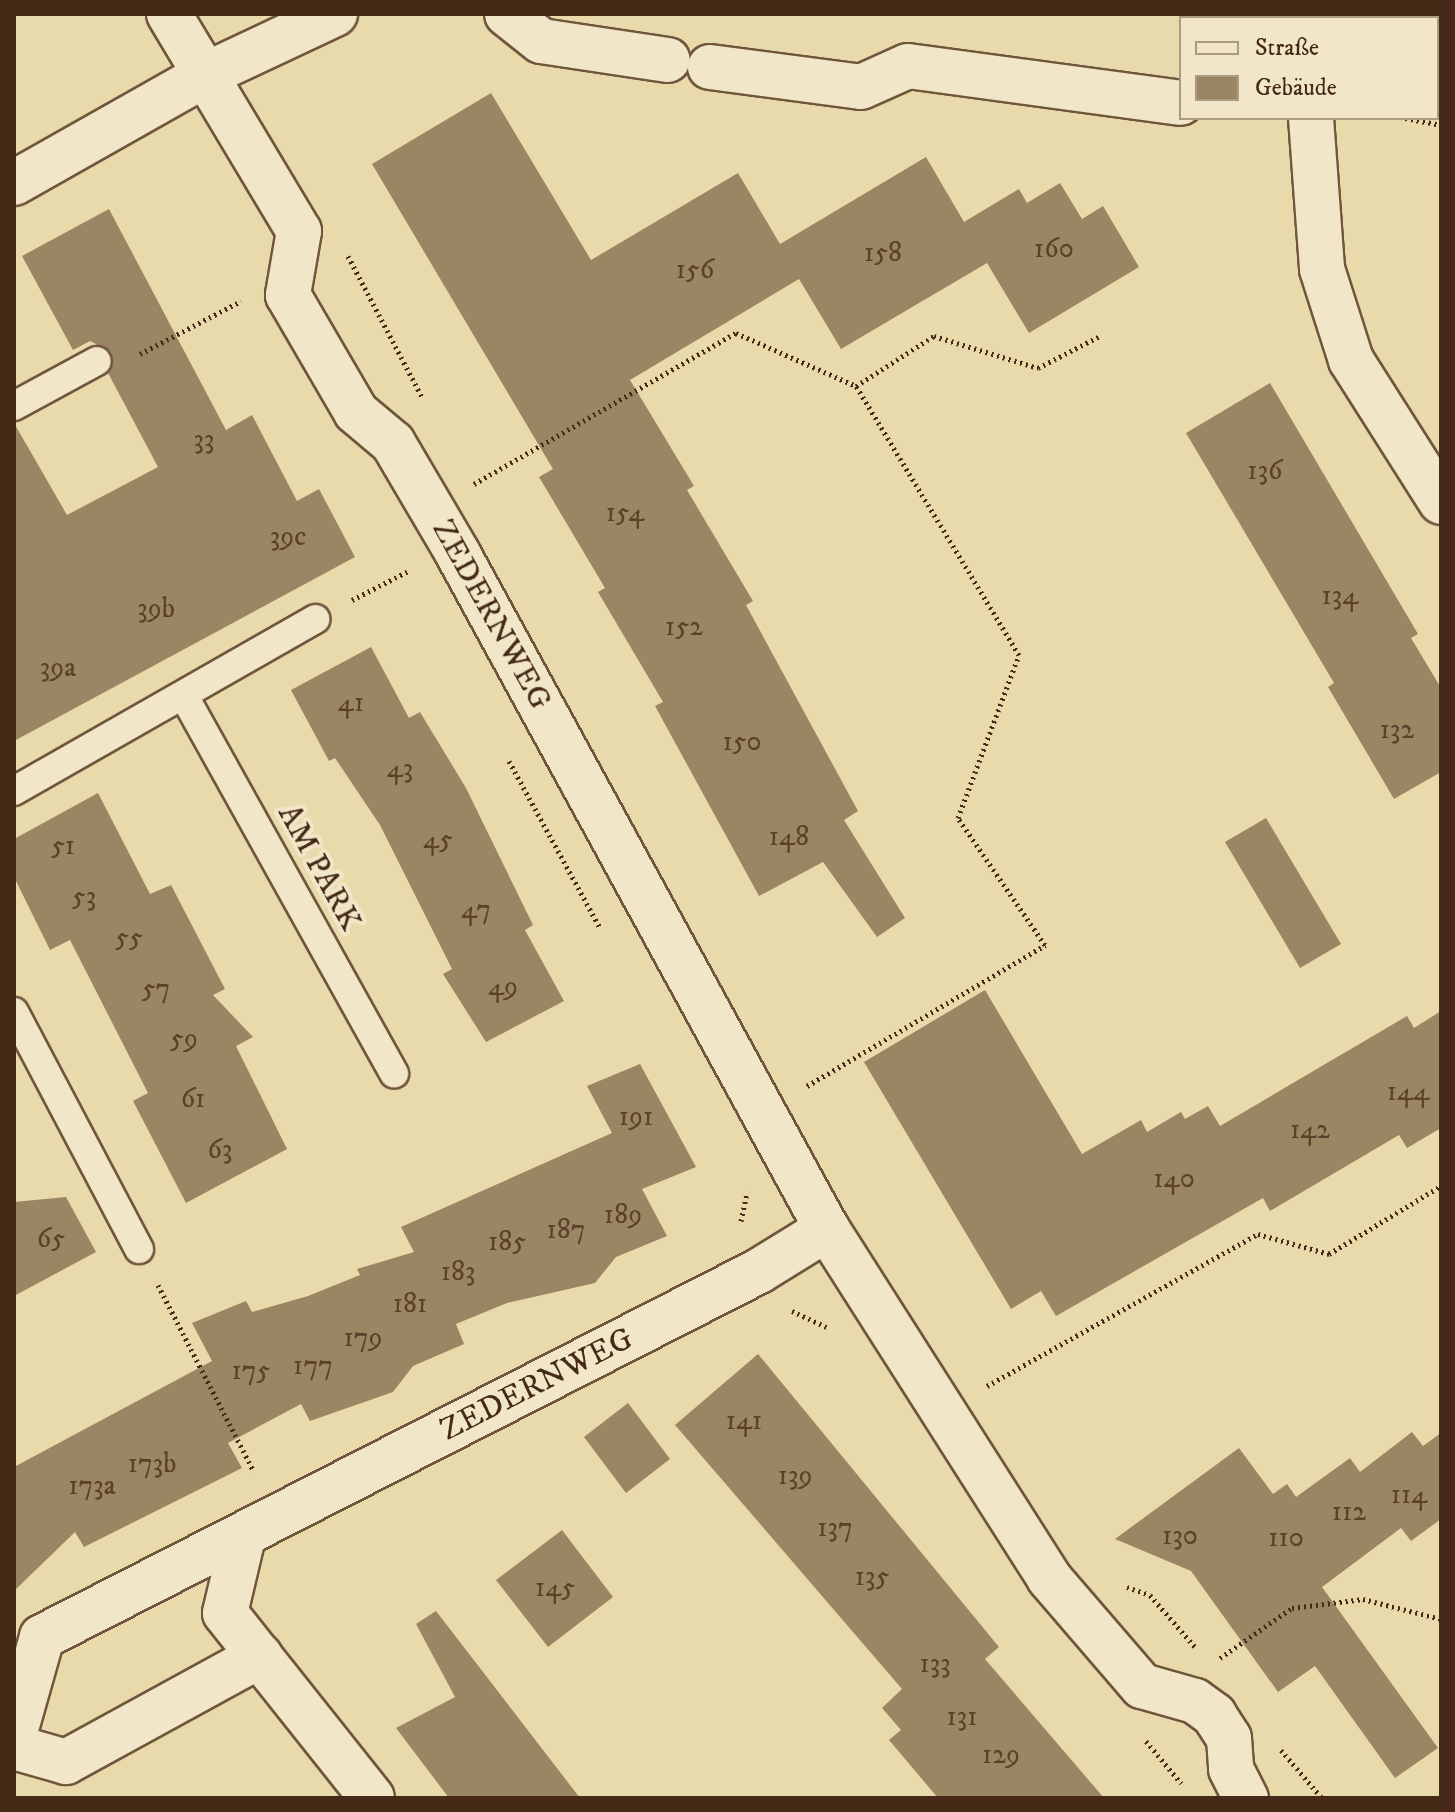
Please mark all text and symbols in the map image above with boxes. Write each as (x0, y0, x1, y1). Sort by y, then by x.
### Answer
legend (1179, 16, 1439, 120)
text: Straße (1255, 33, 1319, 63)
text: Gebäude (1255, 73, 1337, 103)
house number: 160 (1034, 232, 1074, 266)
house number: 158 (864, 236, 902, 270)
house number: 156 (676, 253, 714, 287)
house number: 33 (194, 423, 214, 457)
house number: 136 (1247, 454, 1283, 488)
house number: 154 (606, 496, 644, 530)
street label: ZEDERNWEG (423, 513, 559, 717)
house number: 39c (270, 520, 306, 554)
house number: 134 (1322, 579, 1358, 613)
house number: 39b (137, 592, 175, 626)
house number: 152 (665, 610, 703, 644)
house number: 39a (40, 651, 76, 685)
house number: 41 (338, 686, 364, 720)
house number: 132 (1380, 713, 1414, 747)
house number: 150 (722, 725, 762, 759)
house number: 43 (387, 752, 413, 786)
street label: AM PARK (269, 798, 369, 938)
house number: 148 (769, 820, 809, 854)
house number: 45 (423, 823, 453, 857)
house number: 51 (51, 829, 75, 863)
house number: 53 (72, 880, 96, 914)
house number: 47 (461, 893, 491, 927)
house number: 55 (115, 921, 143, 955)
house number: 49 (488, 970, 518, 1004)
house number: 57 (142, 972, 170, 1006)
house number: 59 (170, 1022, 198, 1056)
house number: 144 (1387, 1075, 1429, 1109)
house number: 61 (181, 1082, 205, 1116)
house number: 191 (619, 1100, 653, 1134)
house number: 142 (1290, 1113, 1330, 1147)
house number: 63 (207, 1133, 233, 1167)
house number: 140 (1153, 1162, 1195, 1196)
house number: 189 (604, 1198, 642, 1232)
house number: 187 (546, 1213, 586, 1247)
house number: 65 (37, 1222, 65, 1256)
house number: 185 (488, 1225, 526, 1259)
house number: 183 (441, 1255, 475, 1289)
house number: 181 (393, 1287, 427, 1321)
street label: ZEDERNWEG (434, 1320, 640, 1450)
house number: 179 (343, 1321, 383, 1355)
house number: 177 (293, 1349, 333, 1383)
house number: 175 (232, 1354, 270, 1388)
house number: 141 (726, 1404, 762, 1438)
house number: 173b (128, 1447, 176, 1481)
house number: 139 (778, 1459, 812, 1493)
house number: 173a (68, 1469, 116, 1503)
house number: 114 (1391, 1478, 1427, 1512)
house number: 112 (1332, 1495, 1366, 1529)
house number: 137 (817, 1511, 853, 1545)
house number: 130 (1162, 1519, 1198, 1553)
house number: 110 (1268, 1521, 1304, 1555)
house number: 135 (855, 1560, 889, 1594)
house number: 145 (535, 1571, 575, 1605)
house number: 133 (919, 1647, 951, 1681)
house number: 131 (946, 1700, 978, 1734)
house number: 129 (982, 1738, 1020, 1772)

